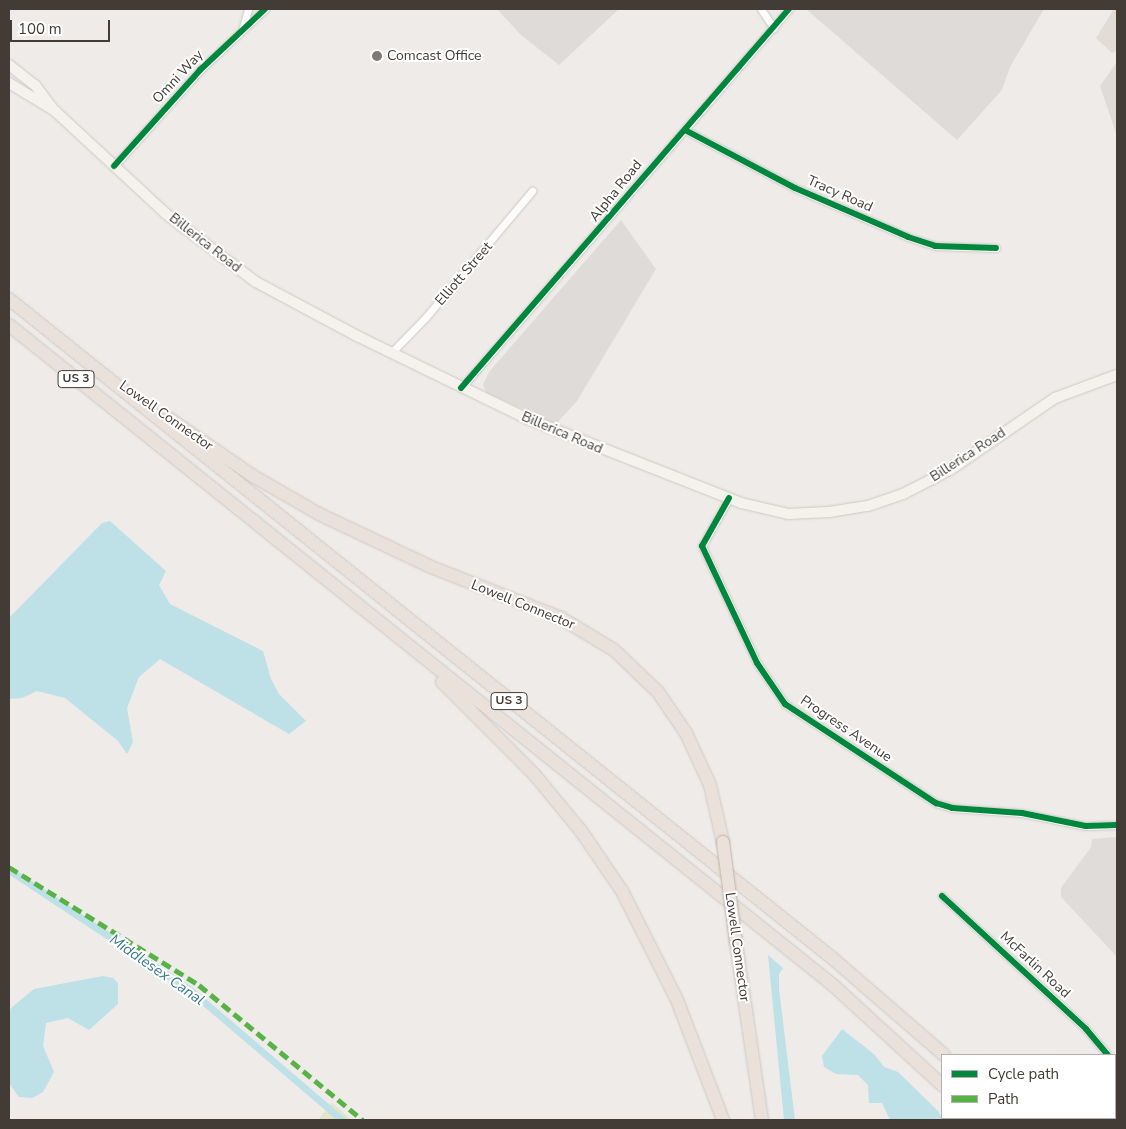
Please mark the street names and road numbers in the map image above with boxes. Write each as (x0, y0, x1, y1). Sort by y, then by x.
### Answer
street label: Omni Way (149, 47, 207, 107)
street label: Alpha Road (586, 157, 646, 225)
street label: Tracy Road (805, 172, 875, 216)
street label: Billerica Road (166, 210, 244, 276)
street label: Elliott Street (432, 239, 496, 309)
road number: US 3 (57, 369, 95, 388)
street label: Lowell Connector (116, 377, 216, 455)
street label: Billerica Road (519, 408, 605, 458)
street label: Billerica Road (927, 424, 1009, 486)
street label: Lowell Connector (469, 577, 577, 633)
road number: US 3 (490, 691, 528, 710)
street label: Progress Avenue (797, 692, 895, 766)
street label: Lowell Connector (721, 891, 753, 1003)
street label: McFarlin Road (996, 928, 1074, 1002)

